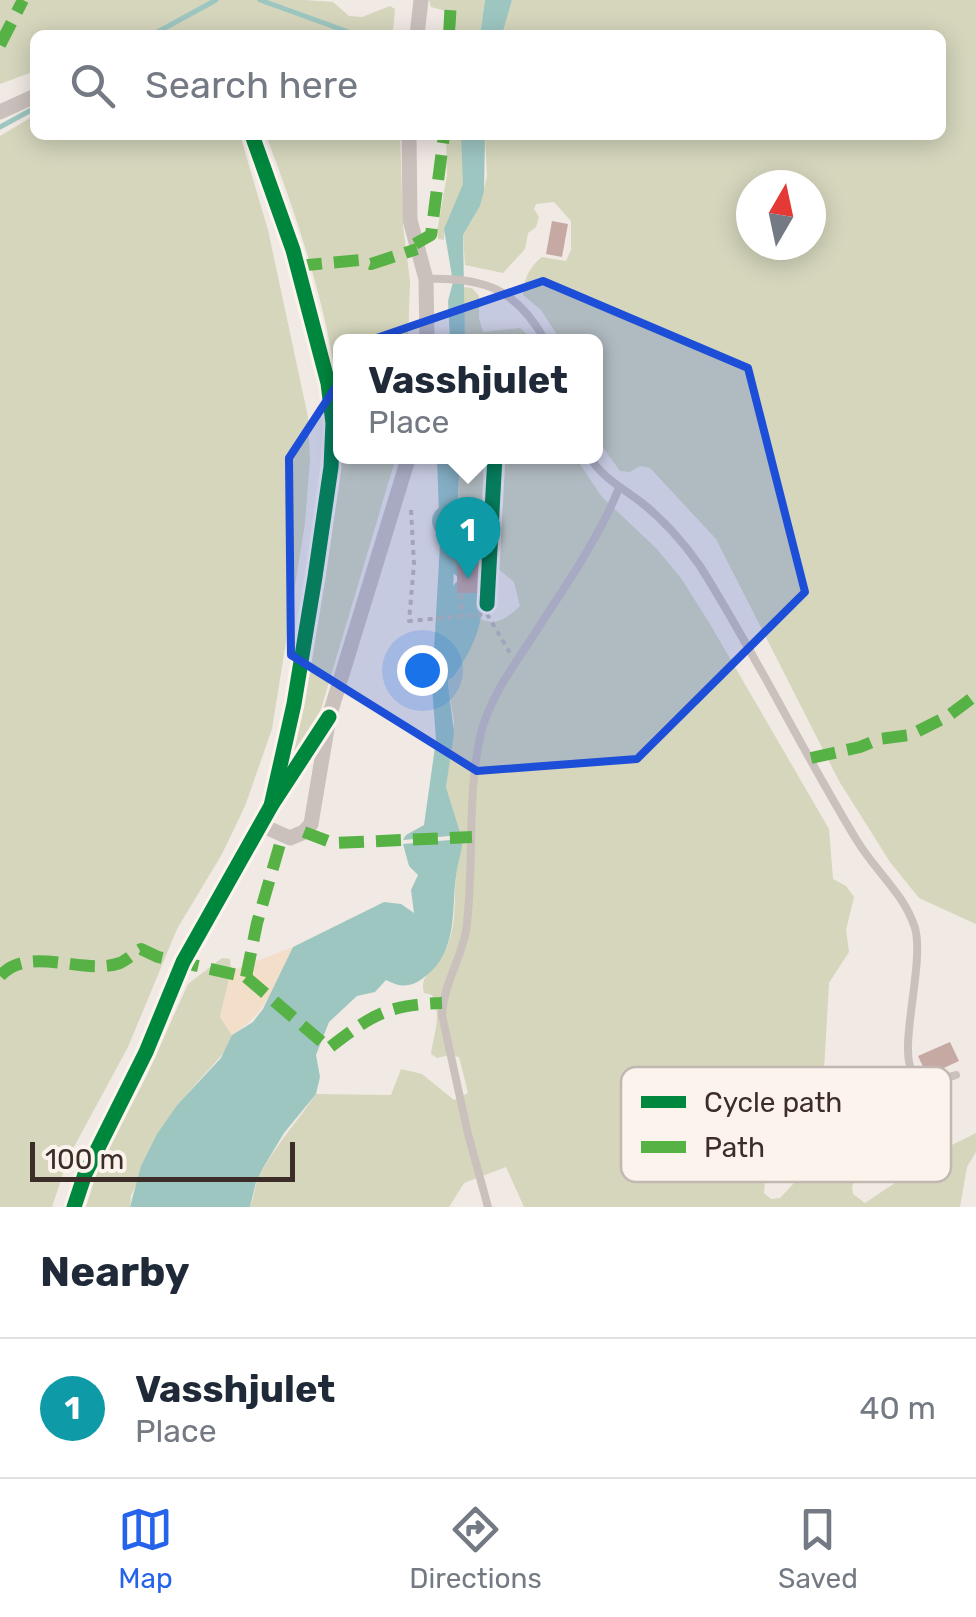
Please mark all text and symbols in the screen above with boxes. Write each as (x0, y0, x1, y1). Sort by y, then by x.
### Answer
search box (30, 30, 946, 140)
icon: search (65, 58, 120, 113)
text: Search here (145, 62, 358, 108)
north arrow (736, 170, 826, 260)
popup (333, 334, 603, 464)
text: Vasshjulet (368, 357, 568, 403)
text: Place (368, 403, 449, 441)
pin: 1 (436, 496, 500, 579)
your location (397, 645, 448, 696)
legend (621, 1067, 951, 1182)
text: Cycle path (704, 1086, 842, 1119)
text: Path (704, 1131, 765, 1164)
scale bar (30, 1137, 295, 1182)
text: 100 m (45, 1143, 124, 1176)
text: Nearby (40, 1247, 190, 1297)
text: Vasshjulet (135, 1366, 335, 1412)
text: 1 (65, 1389, 80, 1427)
text: 40 m (860, 1389, 936, 1427)
text: Place (135, 1412, 217, 1450)
tab: Map (118, 1502, 173, 1595)
tab: Directions (409, 1502, 542, 1595)
tab: Saved (778, 1502, 858, 1595)

